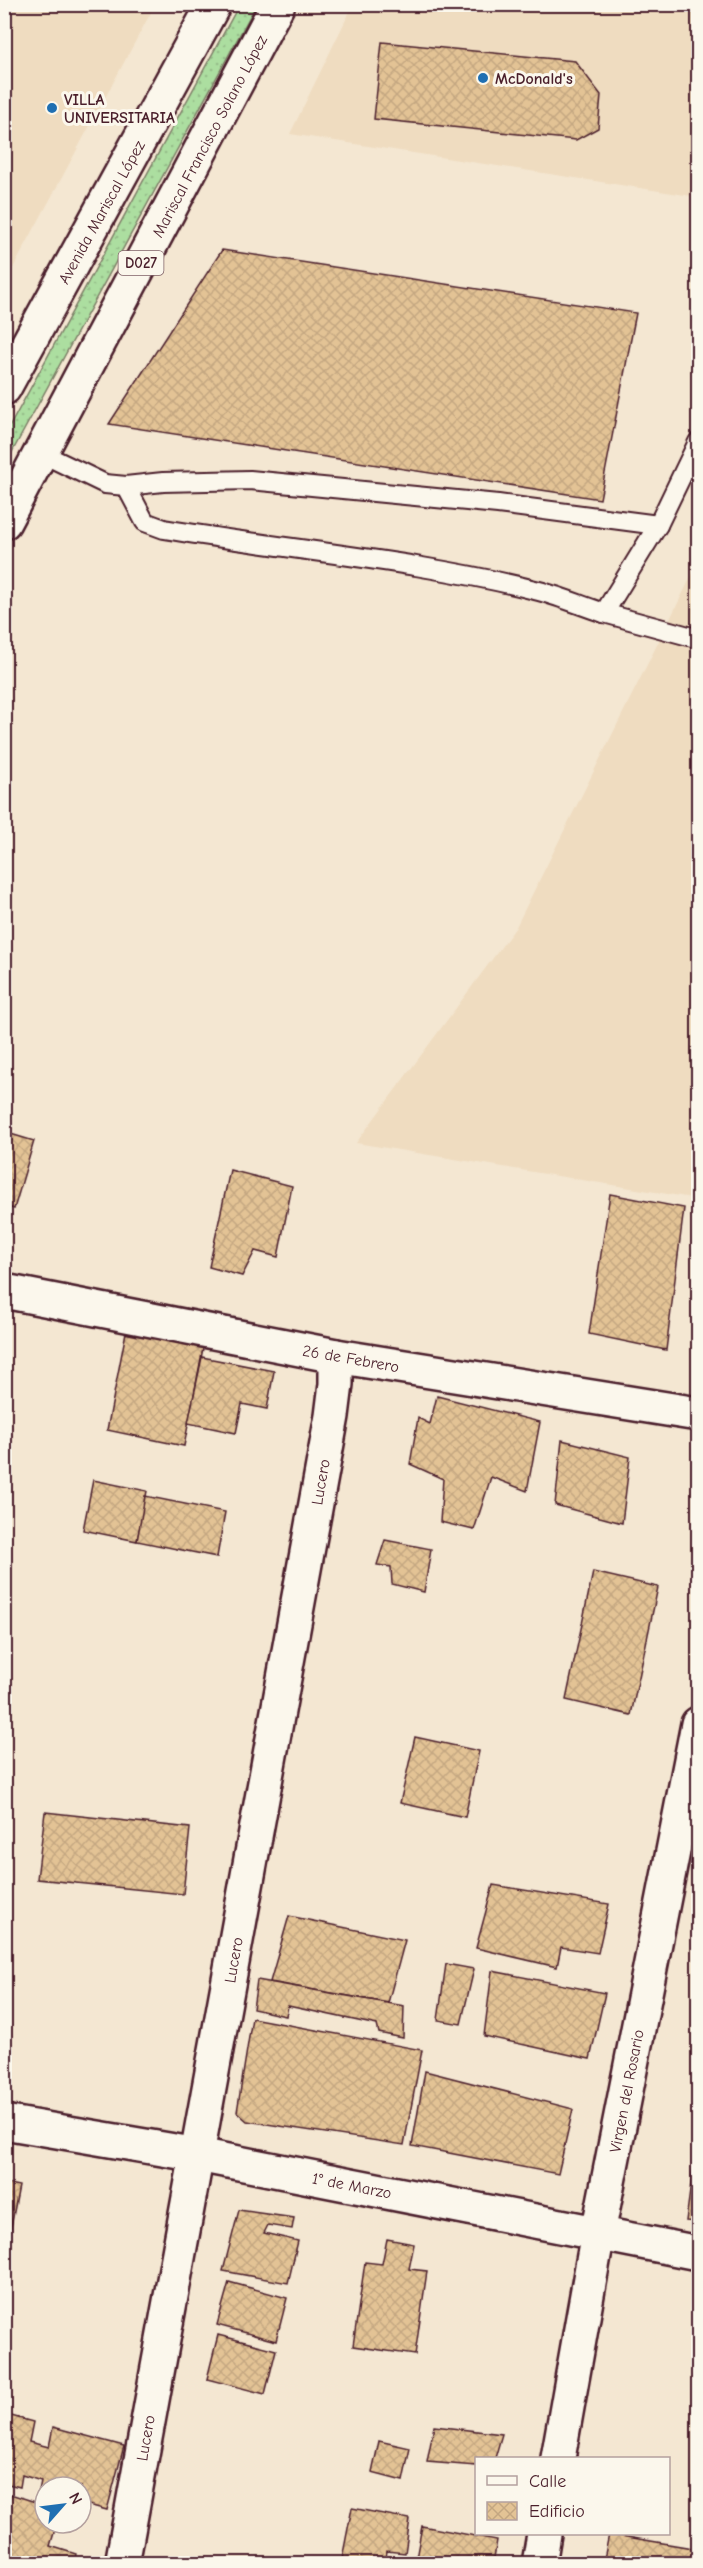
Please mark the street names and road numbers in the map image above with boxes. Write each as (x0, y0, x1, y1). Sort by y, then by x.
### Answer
street label: Mariscal Francisco Solano López (149, 32, 271, 241)
street label: Avenida Mariscal López (55, 138, 149, 287)
road number: D027 (118, 251, 164, 275)
street label: 26 de Febrero (301, 1342, 401, 1376)
street label: Lucero (308, 1458, 334, 1507)
street label: Lucero (221, 1936, 247, 1985)
street label: Virgen del Rosario (606, 2028, 648, 2154)
street label: 1° de Marzo (311, 2169, 393, 2202)
street label: Lucero (133, 2414, 159, 2463)

